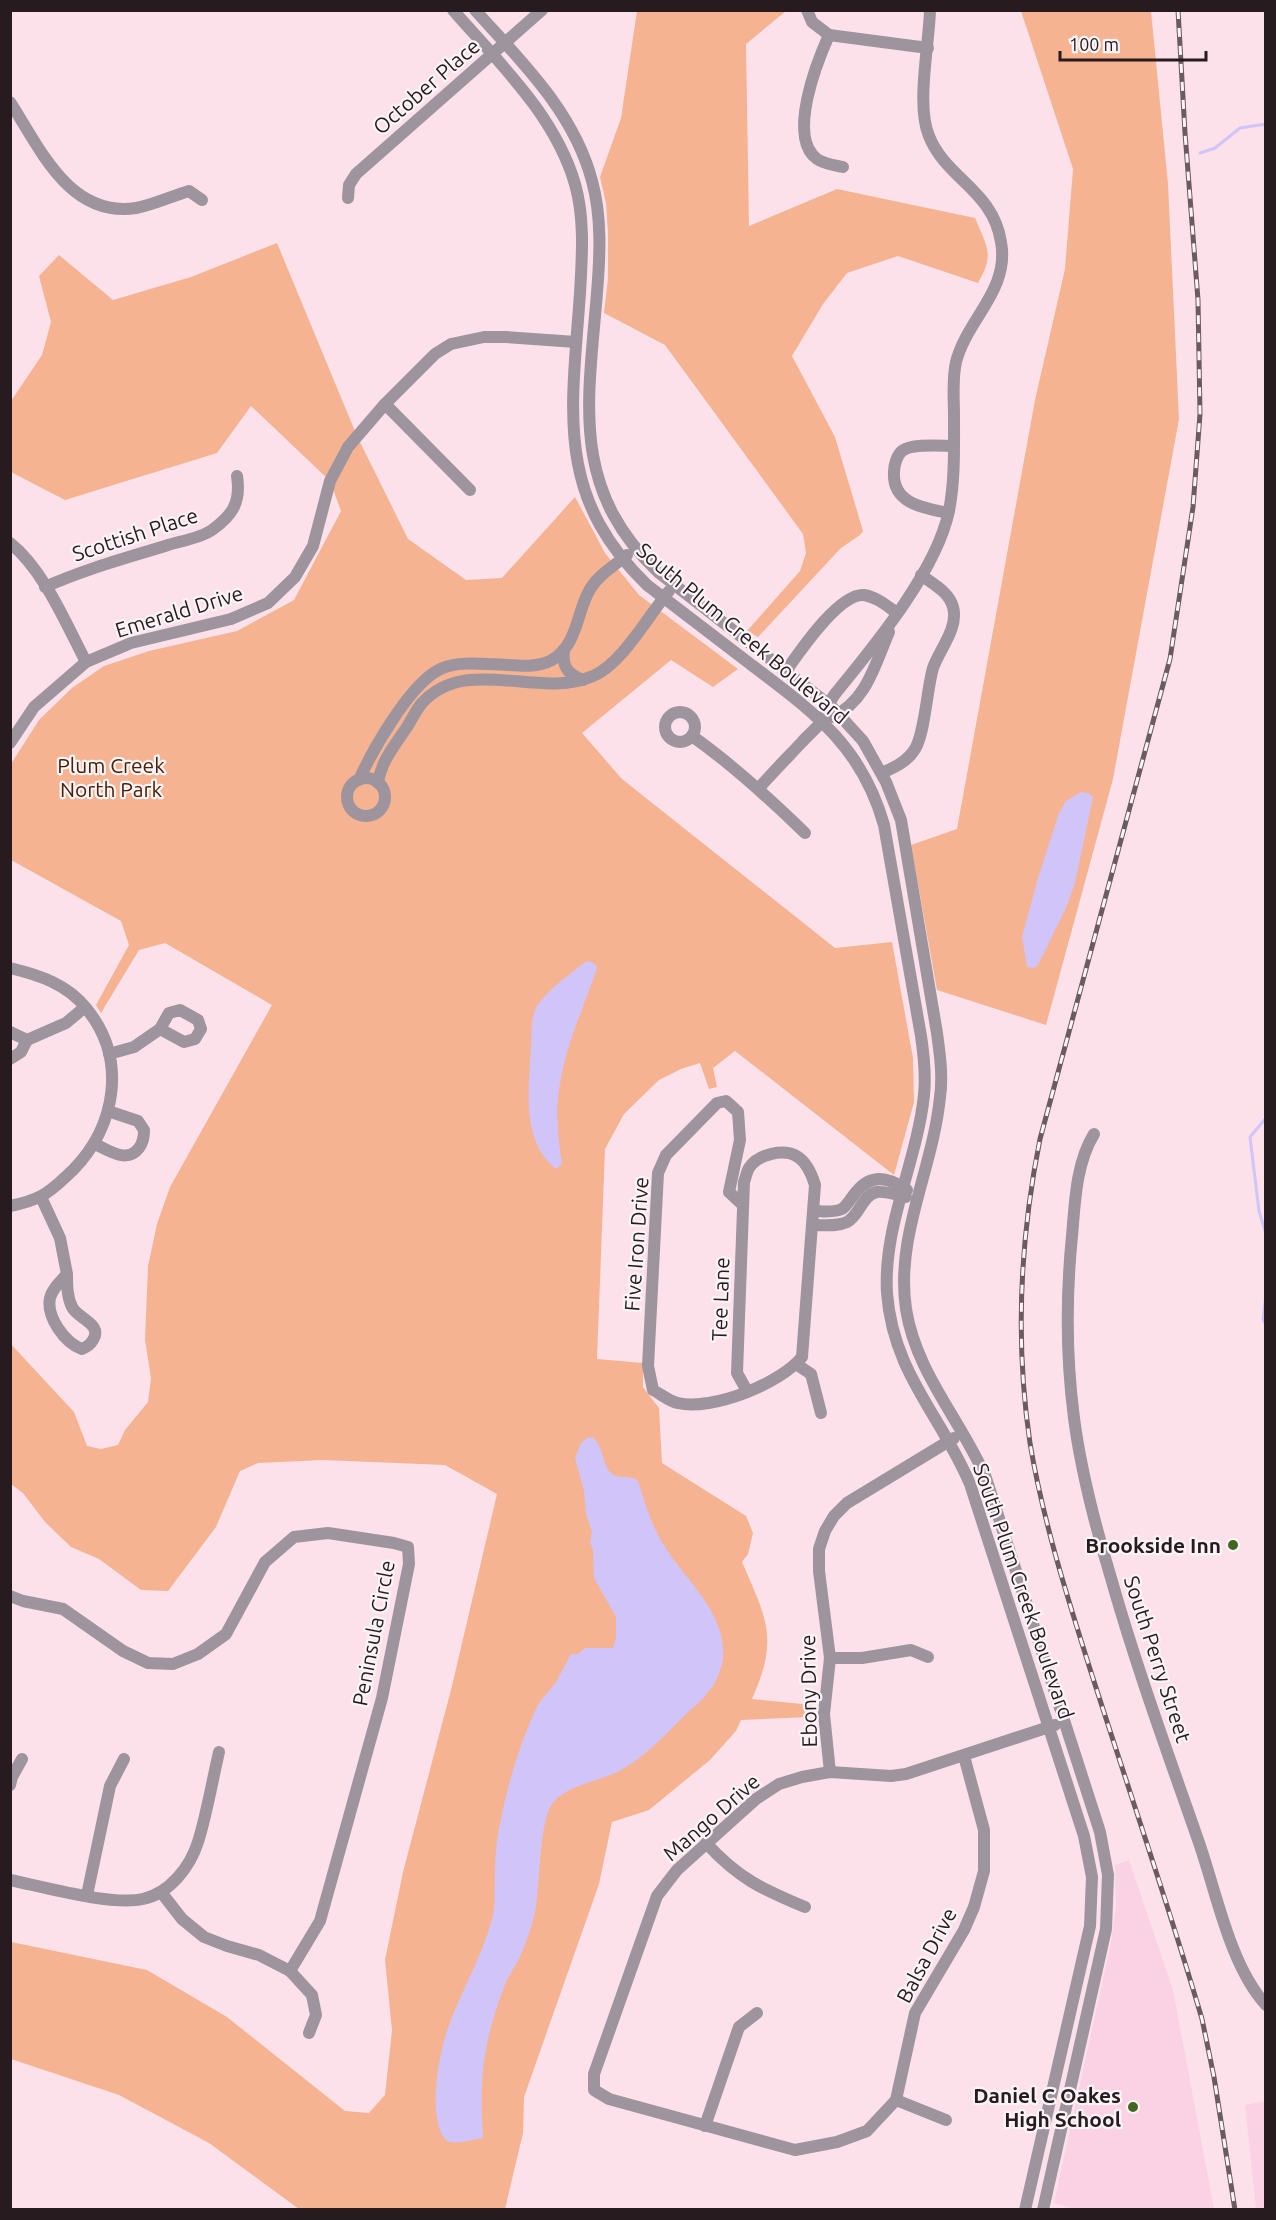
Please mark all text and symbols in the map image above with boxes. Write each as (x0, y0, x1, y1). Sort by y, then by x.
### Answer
scale bar (1060, 24, 1206, 62)
street label: October Place (368, 33, 484, 139)
text: 100 m (1069, 34, 1119, 54)
street label: Scottish Place (69, 502, 201, 566)
street label: South Plum Creek Boulevard (632, 537, 854, 729)
street label: Emerald Drive (112, 580, 246, 642)
park label: Plum Creek North Park (57, 753, 165, 801)
street label: Five Iron Drive (619, 1176, 653, 1312)
street label: Tee Lane (707, 1257, 733, 1341)
street label: South Plum Creek Boulevard (969, 1460, 1079, 1722)
place label: Brookside Inn (1085, 1533, 1221, 1557)
marker: Brookside Inn (1226, 1538, 1240, 1552)
street label: Peninsula Circle (347, 1558, 399, 1708)
street label: South Perry Street (1120, 1573, 1196, 1745)
street label: Ebony Drive (795, 1634, 821, 1748)
street label: Mango Drive (658, 1769, 764, 1865)
street label: Balsa Drive (891, 1903, 961, 2007)
place label: Daniel C Oakes High School (973, 2083, 1121, 2131)
marker: Daniel C Oakes High School (1126, 2100, 1140, 2114)

